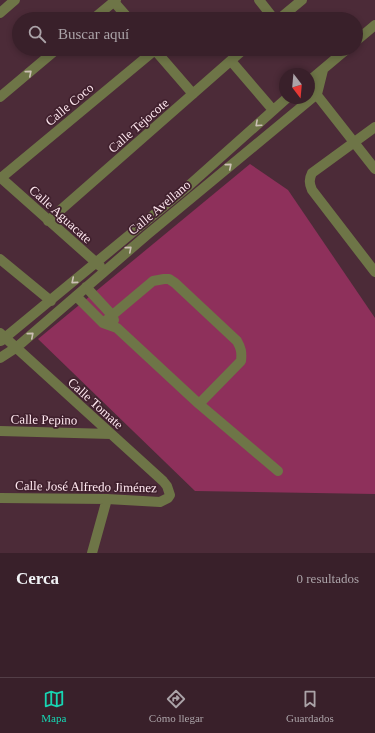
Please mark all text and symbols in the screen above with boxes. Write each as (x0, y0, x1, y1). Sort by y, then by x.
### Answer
search box (12, 12, 363, 56)
icon: search (26, 23, 48, 45)
text: Buscar aquí (58, 26, 129, 42)
north arrow (279, 68, 315, 104)
one-way arrow (24, 71, 31, 78)
street label: Calle Coco (42, 80, 96, 129)
street label: Calle Tejocote (105, 95, 172, 156)
one-way arrow (255, 119, 263, 126)
one-way arrow (225, 164, 232, 171)
street label: Calle Avellano (125, 177, 194, 238)
street label: Calle Aguacate (26, 182, 95, 247)
one-way arrow (125, 247, 132, 254)
one-way arrow (71, 276, 79, 284)
one-way arrow (27, 332, 34, 339)
street label: Calle Tomate (65, 375, 127, 432)
street label: Calle Pepino (10, 411, 78, 428)
street label: Calle José Alfredo Jiménez (15, 478, 157, 495)
text: Cerca (16, 569, 59, 588)
text: 0 resultados (297, 571, 359, 586)
tab: Mapa (41, 688, 66, 724)
tab: Cómo llegar (149, 688, 204, 724)
tab: Guardados (286, 688, 334, 724)

